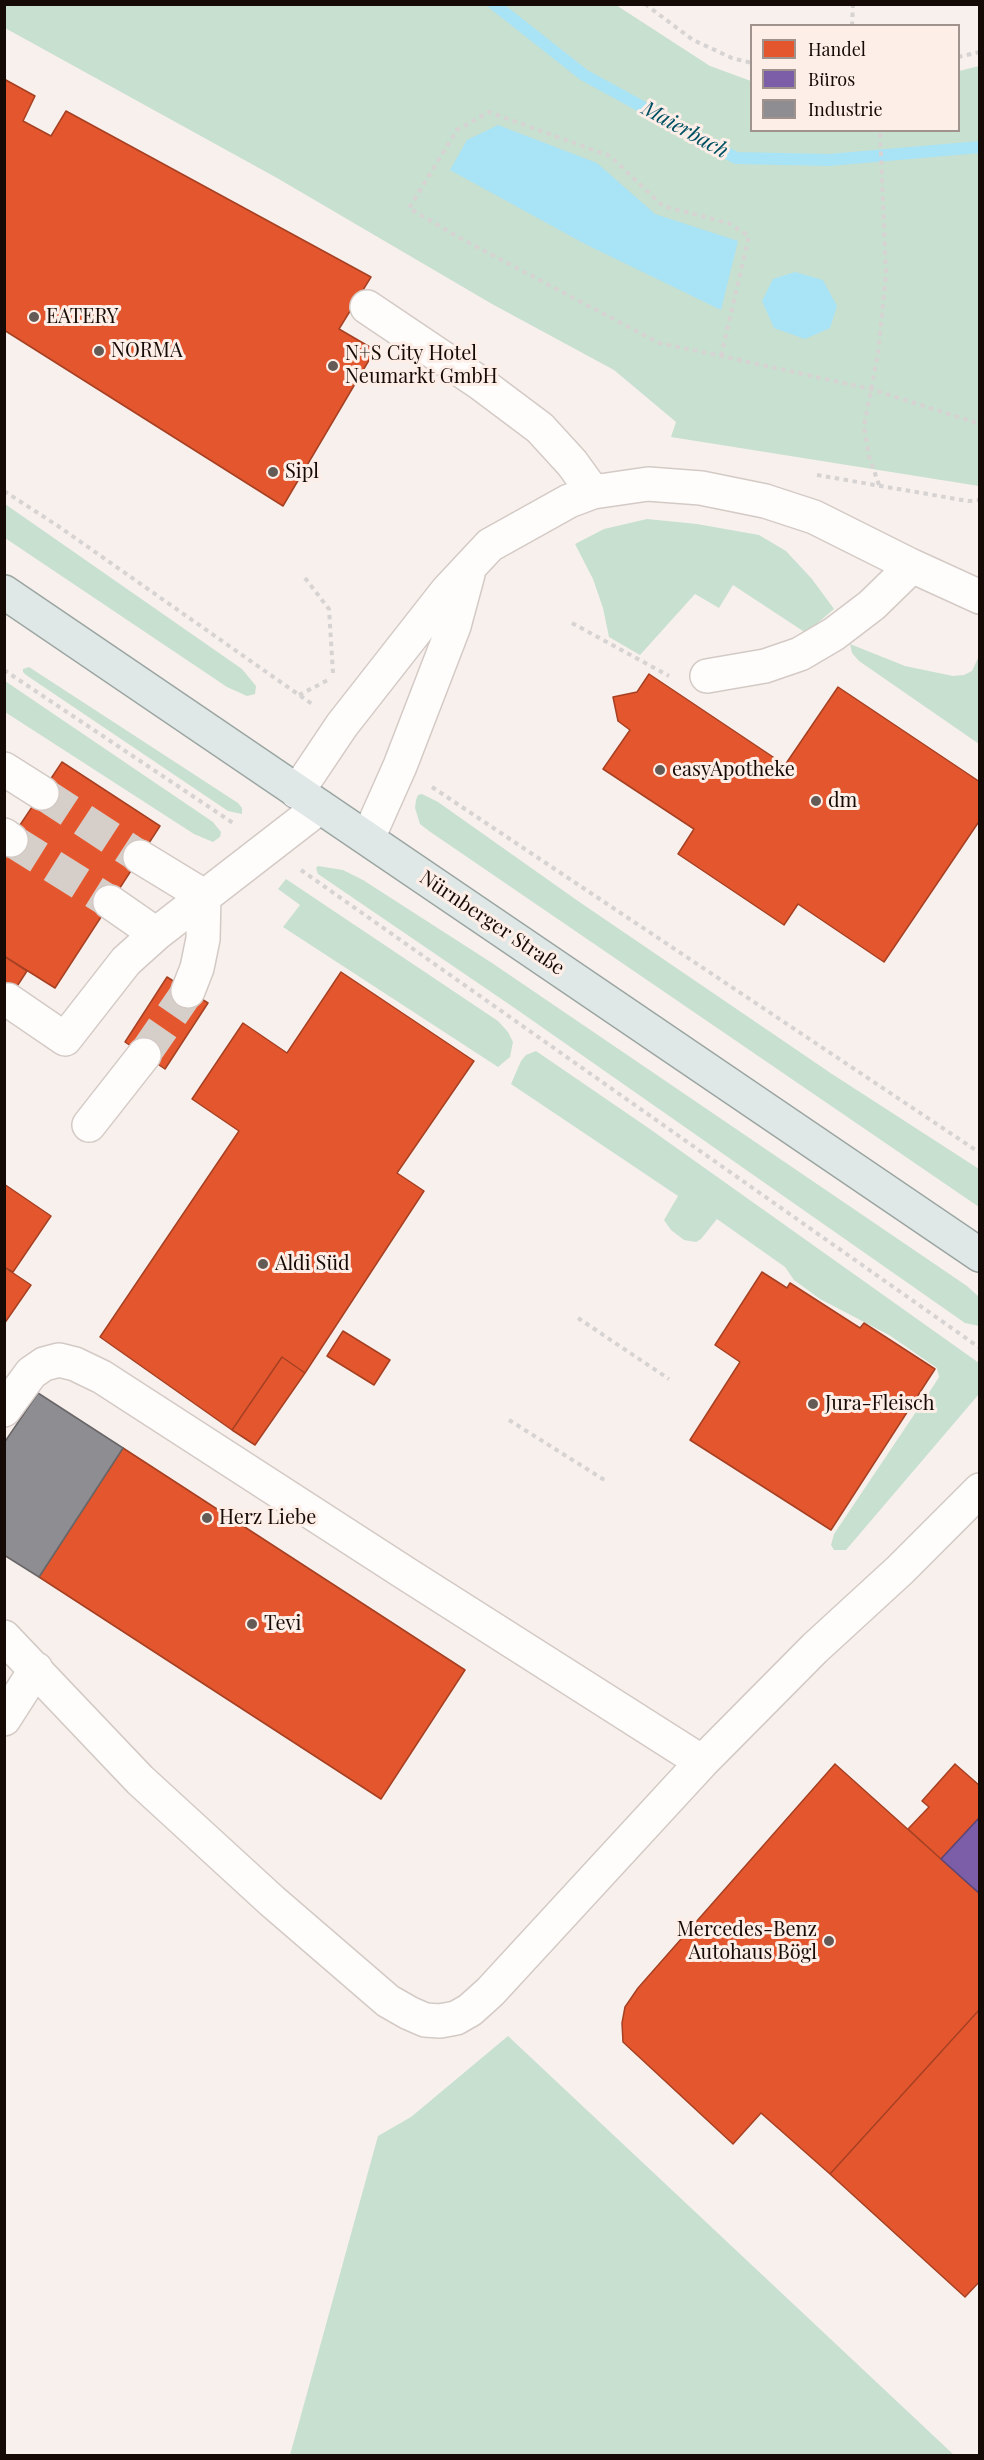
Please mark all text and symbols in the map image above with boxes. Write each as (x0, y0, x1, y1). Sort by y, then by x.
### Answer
legend (750, 24, 960, 132)
text: Handel (808, 37, 866, 61)
text: Büros (808, 67, 855, 91)
water label: Maierbach (637, 96, 733, 164)
text: Industrie (808, 97, 883, 121)
place label: EATERY (46, 305, 118, 329)
marker: EATERY (27, 310, 41, 324)
place label: NORMA (111, 339, 183, 363)
place label: N+S City Hotel Neumarkt GmbH (345, 342, 498, 389)
marker: NORMA (92, 344, 106, 358)
marker: N+S City Hotel Neumarkt GmbH (326, 359, 340, 373)
place label: Sipl (285, 460, 319, 484)
marker: Sipl (266, 465, 280, 479)
place label: easyApotheke (672, 758, 795, 782)
marker: easyApotheke (653, 763, 667, 777)
place label: dm (828, 789, 857, 813)
marker: dm (809, 794, 823, 808)
street label: Nürnberger Straße (415, 866, 569, 980)
place label: Aldi Süd (275, 1252, 350, 1276)
marker: Aldi Süd (256, 1257, 270, 1271)
place label: Jura-Fleisch (825, 1392, 935, 1416)
marker: Jura-Fleisch (806, 1397, 820, 1411)
place label: Herz Liebe (219, 1506, 316, 1530)
marker: Herz Liebe (200, 1511, 214, 1525)
place label: Tevi (264, 1612, 301, 1636)
marker: Tevi (245, 1617, 259, 1631)
place label: Mercedes-Benz Autohaus Bögl (677, 1918, 817, 1965)
marker: Mercedes-Benz Autohaus Bögl (822, 1934, 836, 1948)

